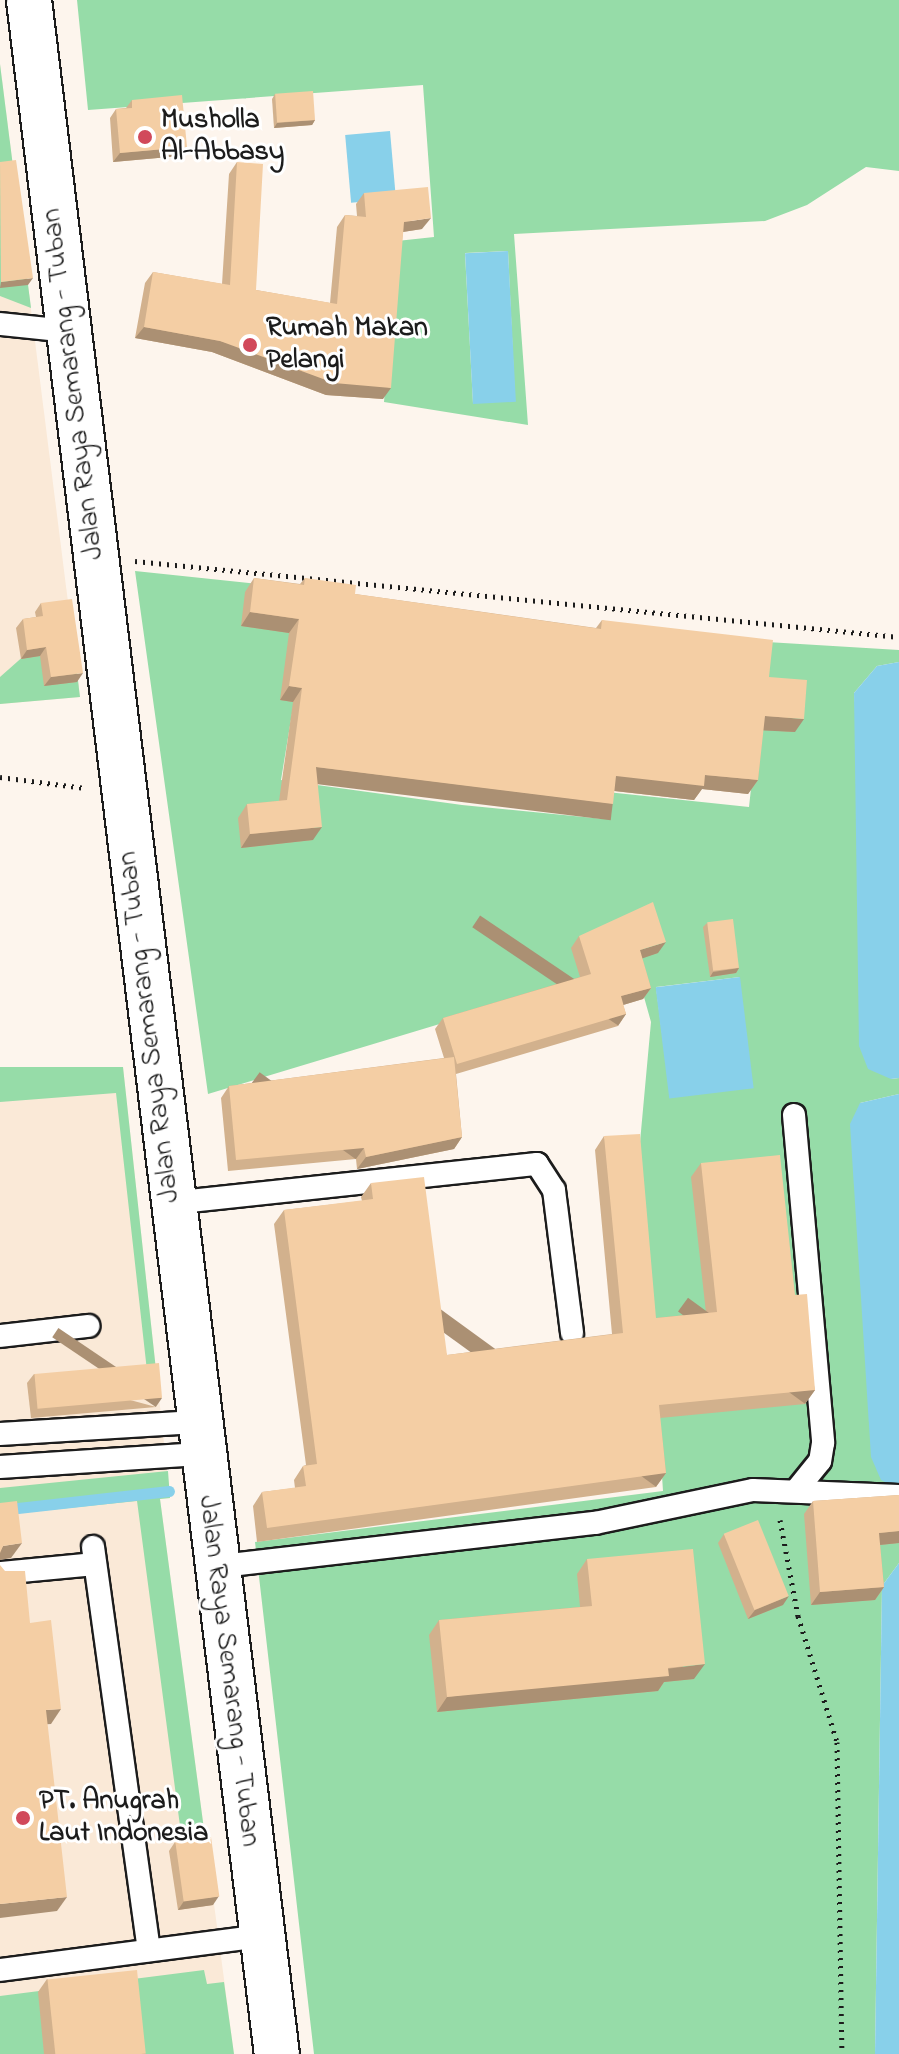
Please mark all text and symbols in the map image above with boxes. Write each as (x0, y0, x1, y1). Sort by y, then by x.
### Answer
place label: Musholla Al-Abbasy (161, 104, 284, 170)
marker: Musholla Al-Abbasy (136, 128, 154, 146)
street label: Jalan Raya Semarang - Tuban (36, 206, 112, 562)
place label: Rumah Makan Pelangi (266, 312, 428, 378)
marker: Rumah Makan Pelangi (241, 336, 259, 354)
street label: Jalan Raya Semarang - Tuban (112, 849, 188, 1205)
street label: Jalan Raya Semarang - Tuban (190, 1493, 266, 1849)
place label: PT. Anugrah Laut Indonesia (39, 1785, 208, 1851)
marker: PT. Anugrah Laut Indonesia (14, 1809, 32, 1827)

